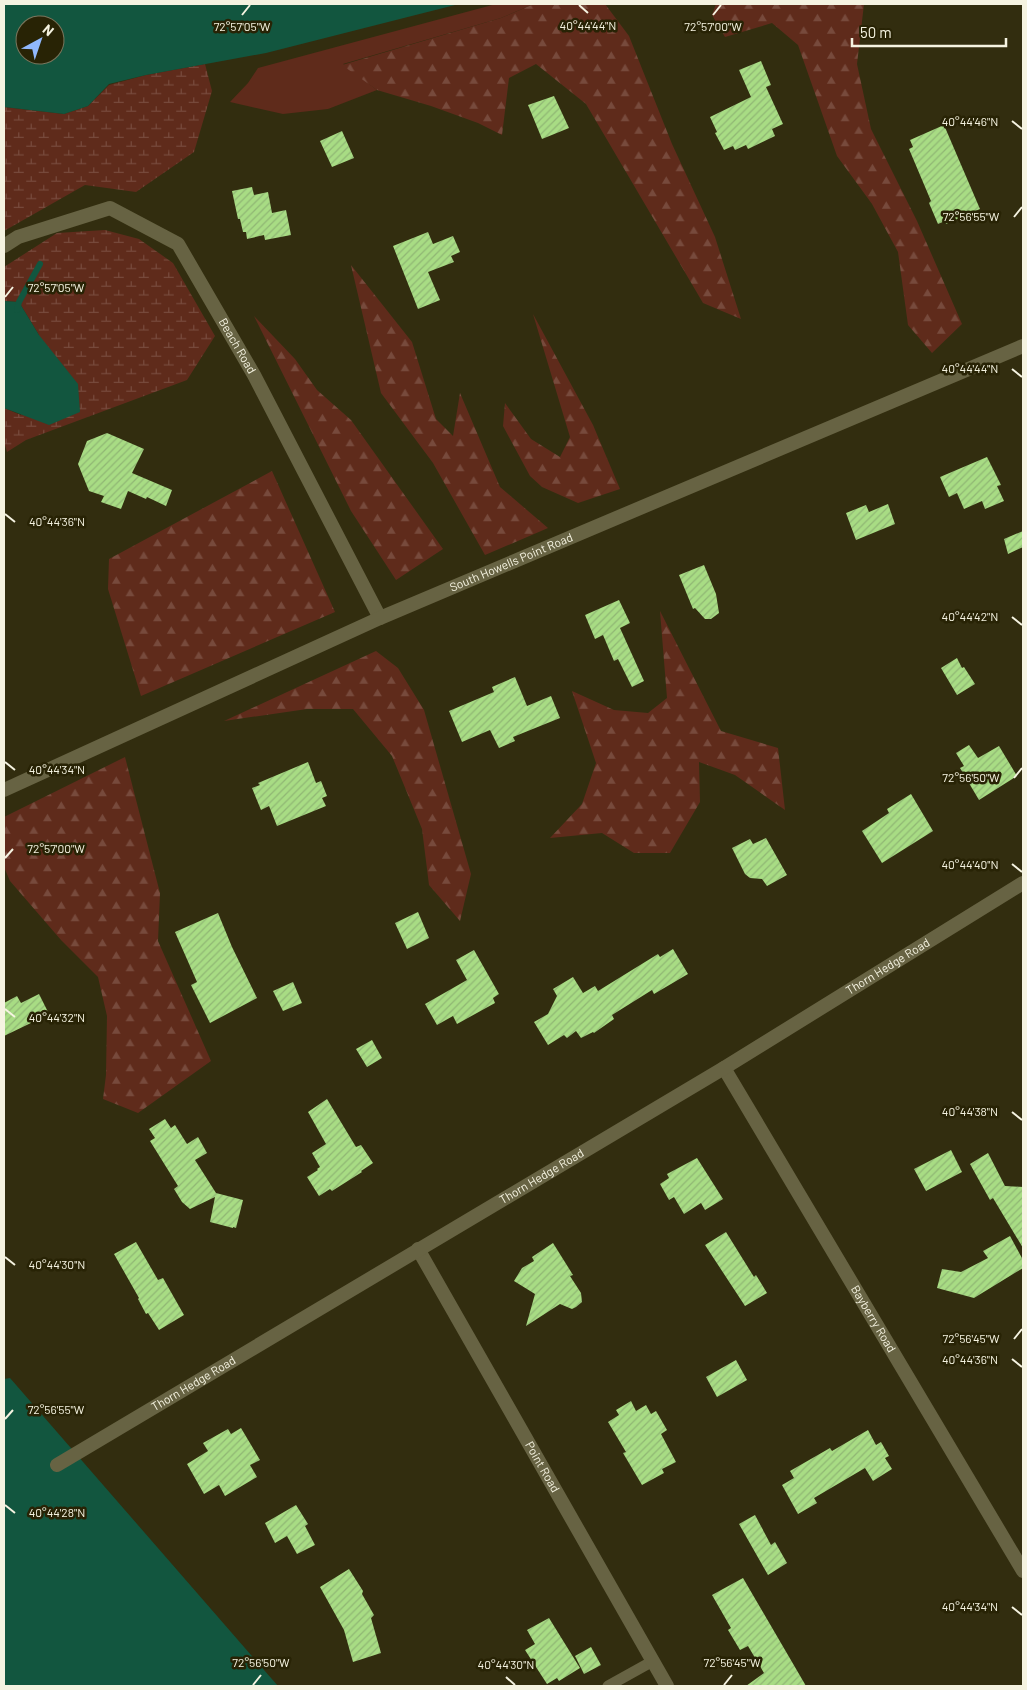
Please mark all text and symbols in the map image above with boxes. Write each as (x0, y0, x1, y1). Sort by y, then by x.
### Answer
north arrow (15, 15, 65, 65)
scale bar (852, 15, 1006, 47)
text: 40°44'44"N (560, 18, 616, 32)
text: 72°57'05"W (214, 19, 271, 33)
text: 72°57'00"W (684, 19, 742, 33)
text: N (40, 20, 58, 39)
text: 50 m (860, 23, 892, 41)
text: 40°44'46"N (942, 114, 998, 128)
text: 72°56'55"W (943, 209, 1000, 223)
text: 72°57'05"W (28, 280, 85, 294)
street label: Beach Road (217, 315, 260, 376)
text: 40°44'44"N (942, 361, 998, 375)
text: 40°44'36"N (29, 514, 85, 528)
street label: South Howells Point Road (447, 529, 575, 594)
text: 40°44'42"N (942, 609, 998, 623)
text: 40°44'34"N (29, 762, 85, 776)
text: 72°56'50"W (942, 770, 1000, 784)
text: 72°57'00"W (27, 841, 85, 855)
text: 40°44'40"N (941, 857, 999, 871)
street label: Thorn Hedge Road (843, 935, 932, 997)
text: 40°44'32"N (29, 1010, 85, 1024)
text: 40°44'38"N (942, 1104, 998, 1118)
street label: Thorn Hedge Road (496, 1145, 586, 1206)
text: 40°44'30"N (29, 1257, 85, 1271)
street label: Bayberry Road (849, 1282, 899, 1355)
text: 72°56'45"W (943, 1331, 1000, 1345)
street label: Thorn Hedge Road (148, 1352, 238, 1413)
text: 40°44'36"N (942, 1352, 998, 1366)
text: 72°56'55"W (28, 1402, 85, 1416)
street label: Point Road (523, 1439, 563, 1495)
text: 40°44'28"N (29, 1505, 85, 1519)
text: 40°44'34"N (942, 1599, 998, 1613)
text: 72°56'50"W (232, 1655, 290, 1669)
text: 72°56'45"W (704, 1655, 761, 1669)
text: 40°44'30"N (478, 1657, 534, 1671)

